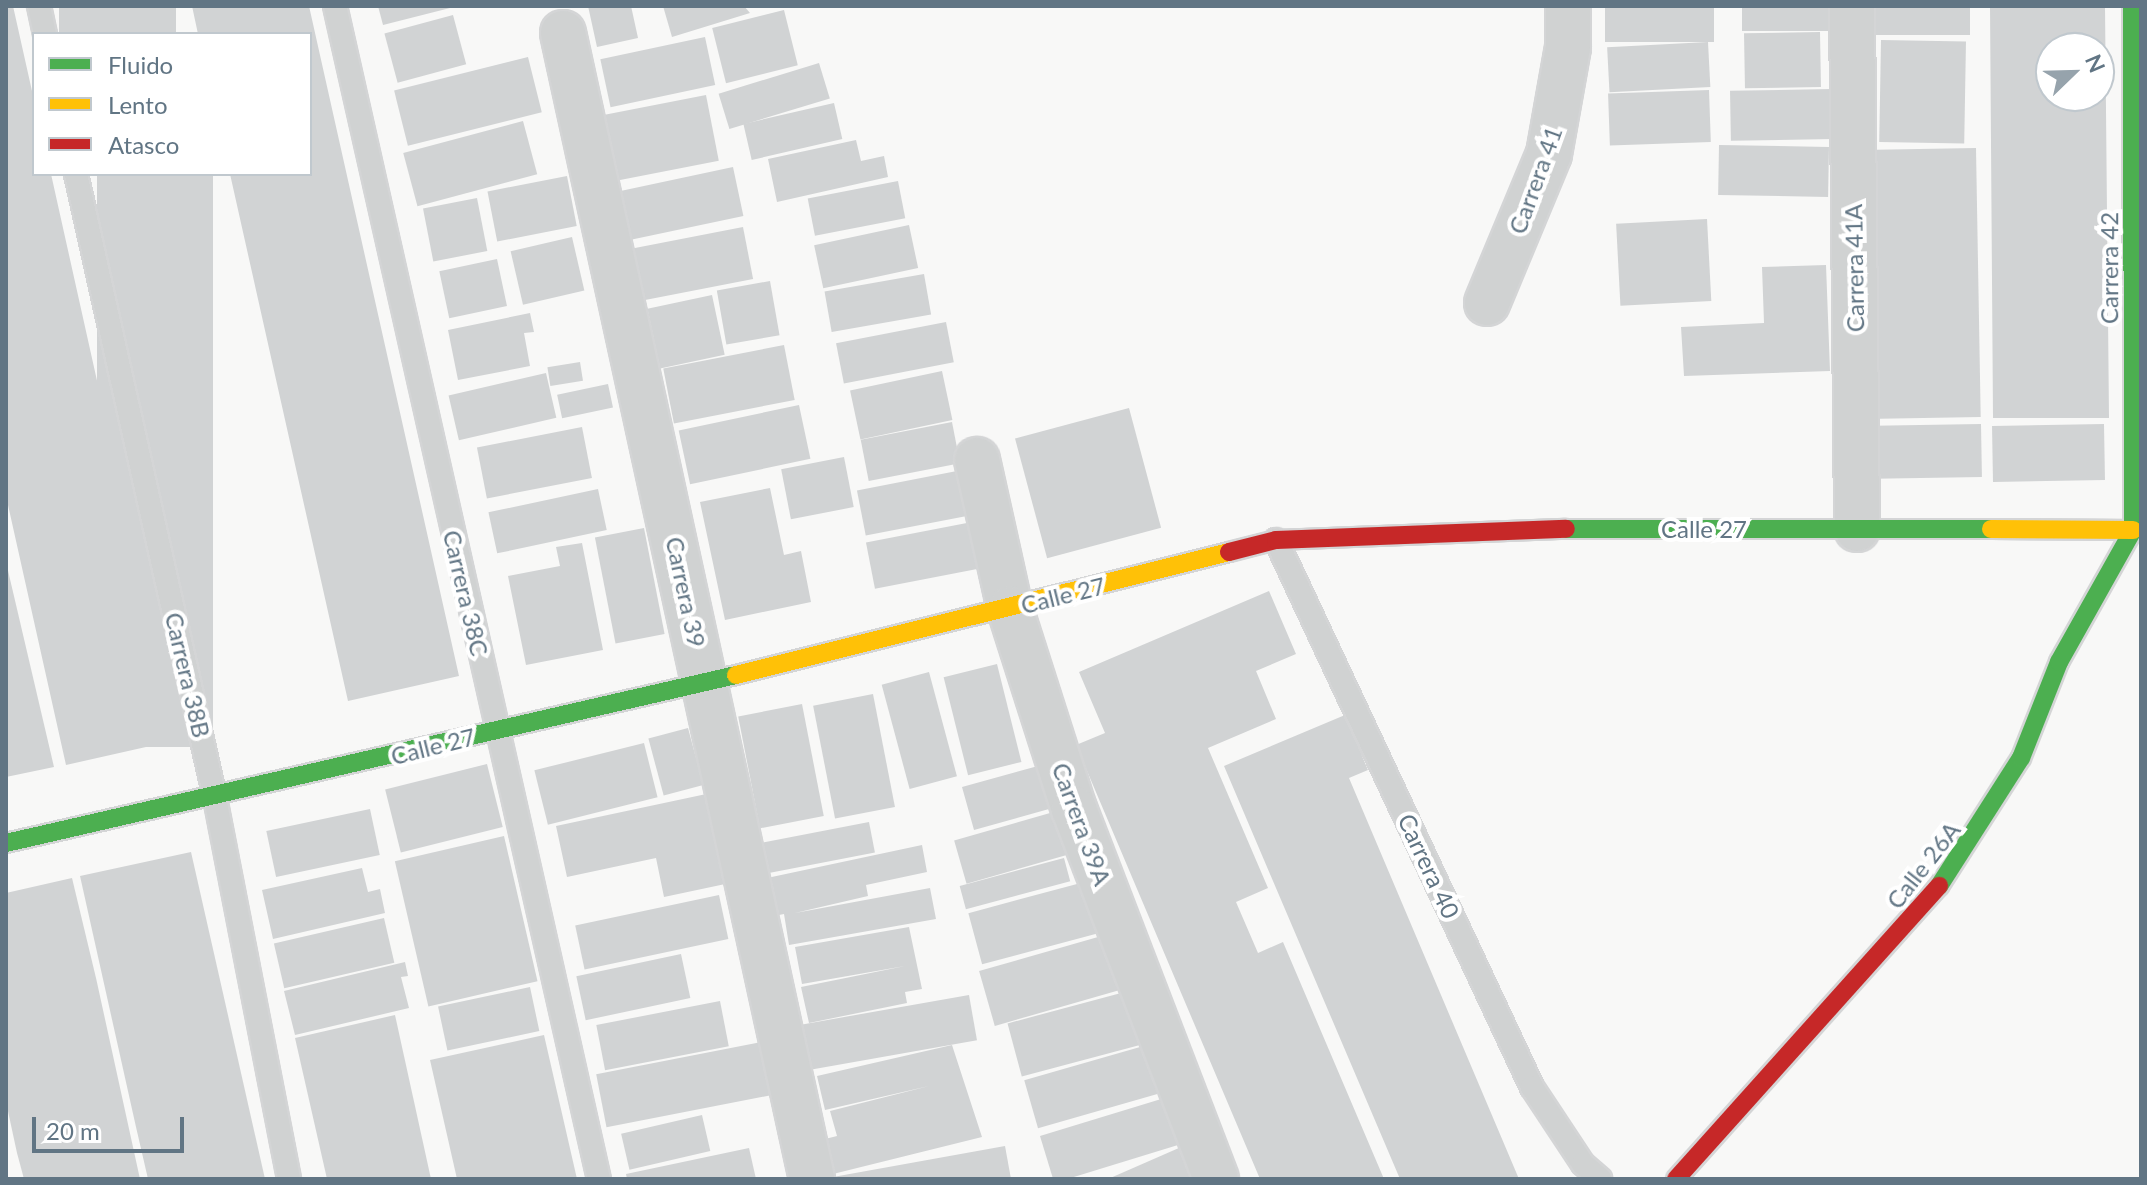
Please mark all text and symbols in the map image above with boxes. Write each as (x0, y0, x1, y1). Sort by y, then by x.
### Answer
legend (32, 32, 312, 176)
north arrow (2035, 32, 2115, 112)
text: Fluido (108, 50, 173, 79)
text: N (2080, 50, 2111, 76)
text: Lento (108, 90, 168, 119)
street label: Carrera 41 (1502, 122, 1568, 238)
text: Atasco (108, 130, 179, 159)
street label: Carrera 41A (1838, 204, 1870, 332)
street label: Carrera 42 (2095, 212, 2123, 324)
street label: Calle 27 (1661, 515, 1747, 543)
street label: Carrera 38C (438, 527, 494, 659)
street label: Carrera 39 (660, 534, 712, 650)
street label: Calle 27 (1018, 571, 1108, 619)
street label: Carrera 38B (160, 610, 216, 740)
street label: Calle 27 (388, 722, 478, 770)
street label: Carrera 39A (1047, 759, 1117, 889)
street label: Carrera 40 (1392, 809, 1466, 923)
street label: Calle 26A (1880, 816, 1966, 914)
scale bar (36, 1101, 188, 1151)
text: 20 m (46, 1116, 100, 1145)

